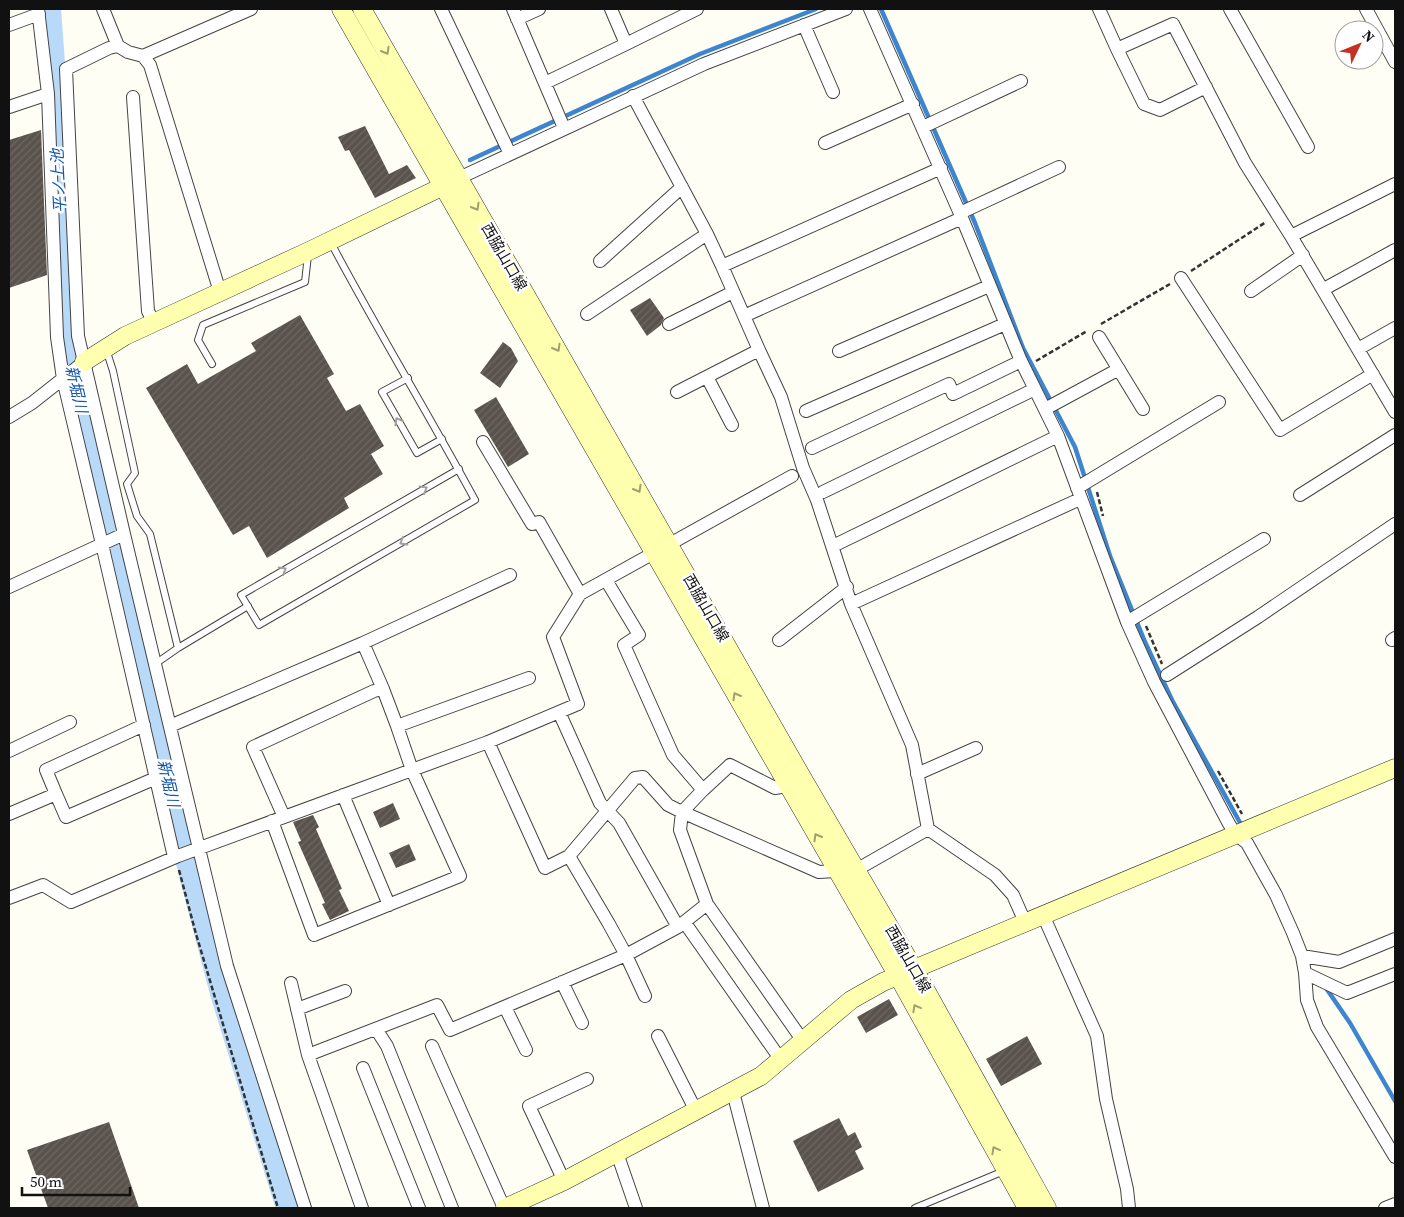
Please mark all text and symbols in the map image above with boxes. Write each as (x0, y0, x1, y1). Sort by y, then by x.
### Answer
north arrow (1334, 20, 1384, 70)
text: N (1358, 26, 1379, 47)
one-way arrow (380, 46, 390, 55)
water label: 平ノ上池 (45, 146, 71, 214)
one-way arrow (469, 202, 479, 211)
street label: 西脇山口線 (477, 219, 532, 294)
one-way arrow (550, 343, 560, 352)
water label: 新堀川 (61, 363, 94, 417)
one-way arrow (395, 417, 405, 426)
one-way arrow (631, 483, 641, 492)
one-way arrow (419, 485, 428, 495)
one-way arrow (399, 535, 408, 545)
one-way arrow (278, 567, 287, 577)
street label: 西脇山口線 (679, 570, 734, 645)
one-way arrow (732, 693, 742, 702)
water label: 新堀川 (153, 757, 186, 811)
one-way arrow (813, 834, 823, 843)
street label: 西脇山口線 (881, 921, 936, 996)
one-way arrow (912, 1005, 922, 1014)
one-way arrow (991, 1147, 1001, 1156)
scale bar (22, 1164, 130, 1196)
text: 50 m (30, 1171, 62, 1192)

